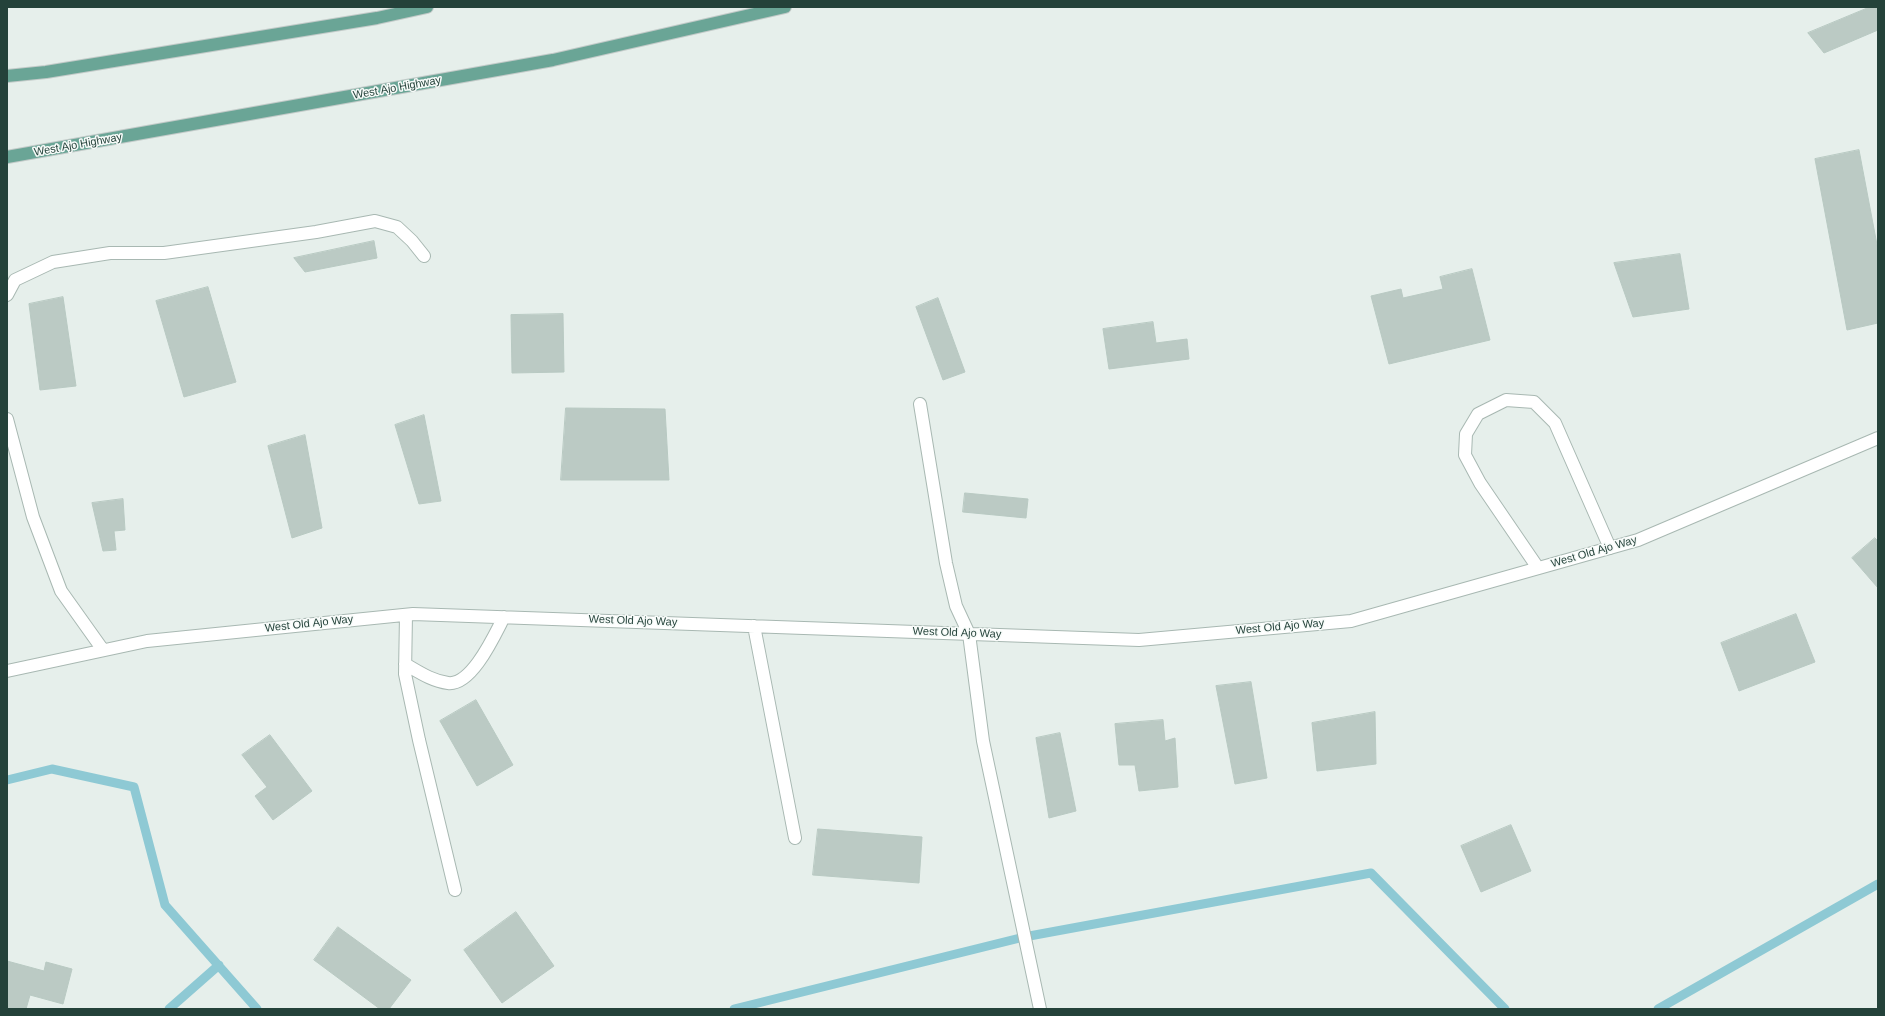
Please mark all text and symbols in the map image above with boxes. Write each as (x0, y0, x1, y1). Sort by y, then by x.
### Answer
street label: West Ajo Highway (352, 74, 442, 102)
street label: West Ajo Highway (33, 131, 123, 159)
street label: West Old Ajo Way (1550, 533, 1638, 571)
street label: West Old Ajo Way (264, 613, 354, 635)
street label: West Old Ajo Way (588, 613, 678, 629)
street label: West Old Ajo Way (1235, 617, 1325, 637)
street label: West Old Ajo Way (912, 625, 1002, 641)

